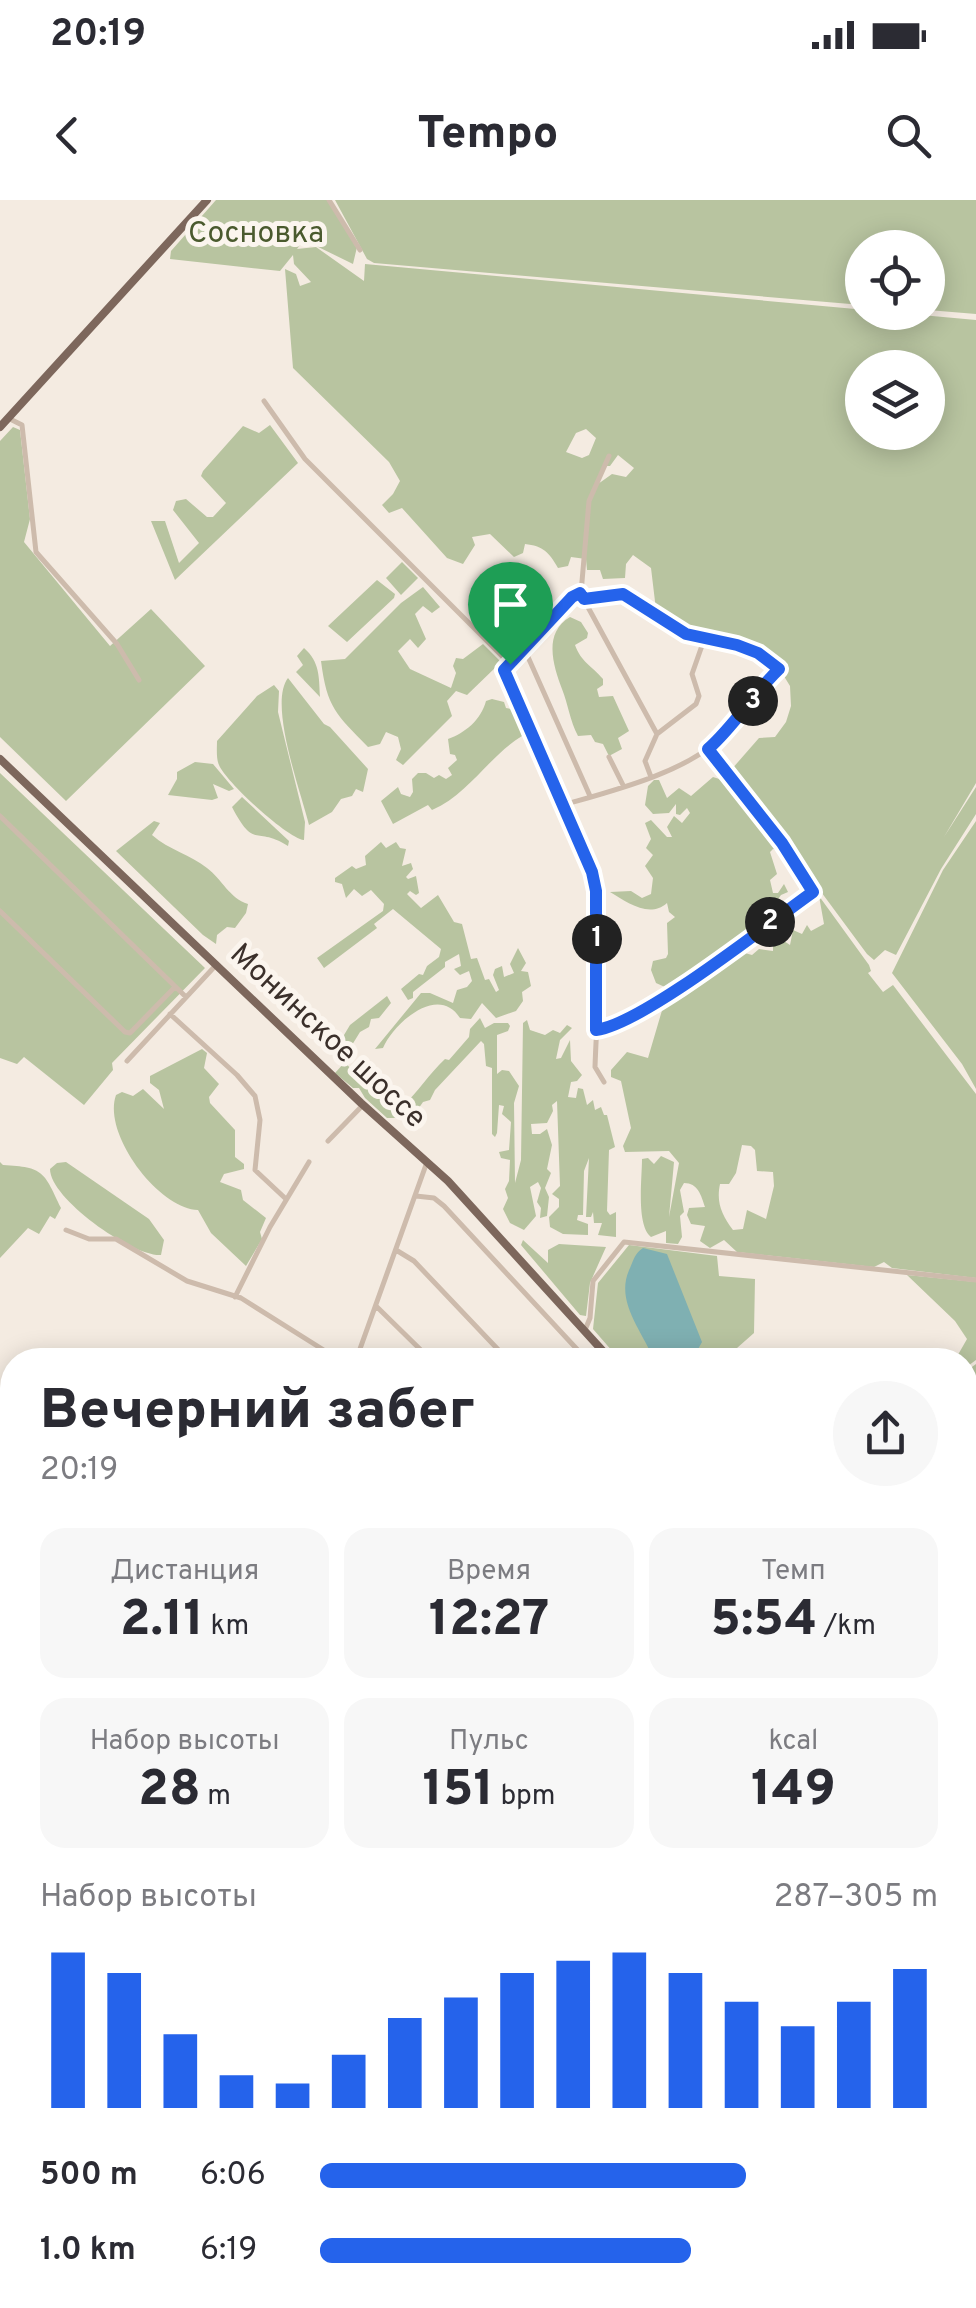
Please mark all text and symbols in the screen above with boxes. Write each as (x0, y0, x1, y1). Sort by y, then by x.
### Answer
text: 20:19 (50, 11, 146, 60)
text: Tempo (418, 107, 558, 164)
icon: back (40, 108, 95, 163)
icon: search (881, 108, 936, 163)
park label: Сосновка (188, 216, 324, 253)
map controls (845, 230, 945, 450)
button: locate (845, 230, 945, 330)
button: layers (845, 350, 945, 450)
pin (468, 562, 553, 665)
icon: arrive (483, 577, 538, 632)
pin: 3 (728, 676, 778, 726)
text: 3 (745, 683, 761, 719)
pin: 2 (745, 897, 795, 947)
text: 2 (761, 904, 779, 940)
pin: 1 (572, 914, 622, 964)
text: 1 (591, 921, 603, 957)
street label: Монинское шоссе (221, 937, 433, 1137)
text: Вечерний забег (40, 1378, 475, 1448)
button: share (833, 1381, 938, 1486)
text: 20:19 (40, 1451, 118, 1491)
text: Дистанция (110, 1554, 259, 1590)
text: Время (447, 1554, 531, 1590)
text: Темп (761, 1554, 826, 1590)
text: 2.11 (120, 1590, 204, 1653)
text: 12:27 (429, 1590, 549, 1653)
text: 5:54 (711, 1590, 817, 1653)
text: km (204, 1609, 249, 1645)
text: /km (817, 1609, 876, 1645)
text: Набор высоты (90, 1724, 280, 1760)
text: Пульс (449, 1724, 529, 1760)
text: kcal (768, 1724, 818, 1760)
text: 28 (138, 1760, 201, 1823)
text: 151 (423, 1760, 494, 1823)
text: 149 (751, 1760, 836, 1823)
text: m (201, 1779, 231, 1815)
text: bpm (494, 1779, 555, 1815)
text: Набор высоты (40, 1878, 257, 1918)
text: 287–305 m (774, 1878, 938, 1918)
text: 500 m (40, 2156, 138, 2196)
text: 6:06 (200, 2156, 266, 2196)
text: 1.0 km (40, 2231, 136, 2271)
text: 6:19 (200, 2231, 257, 2271)

